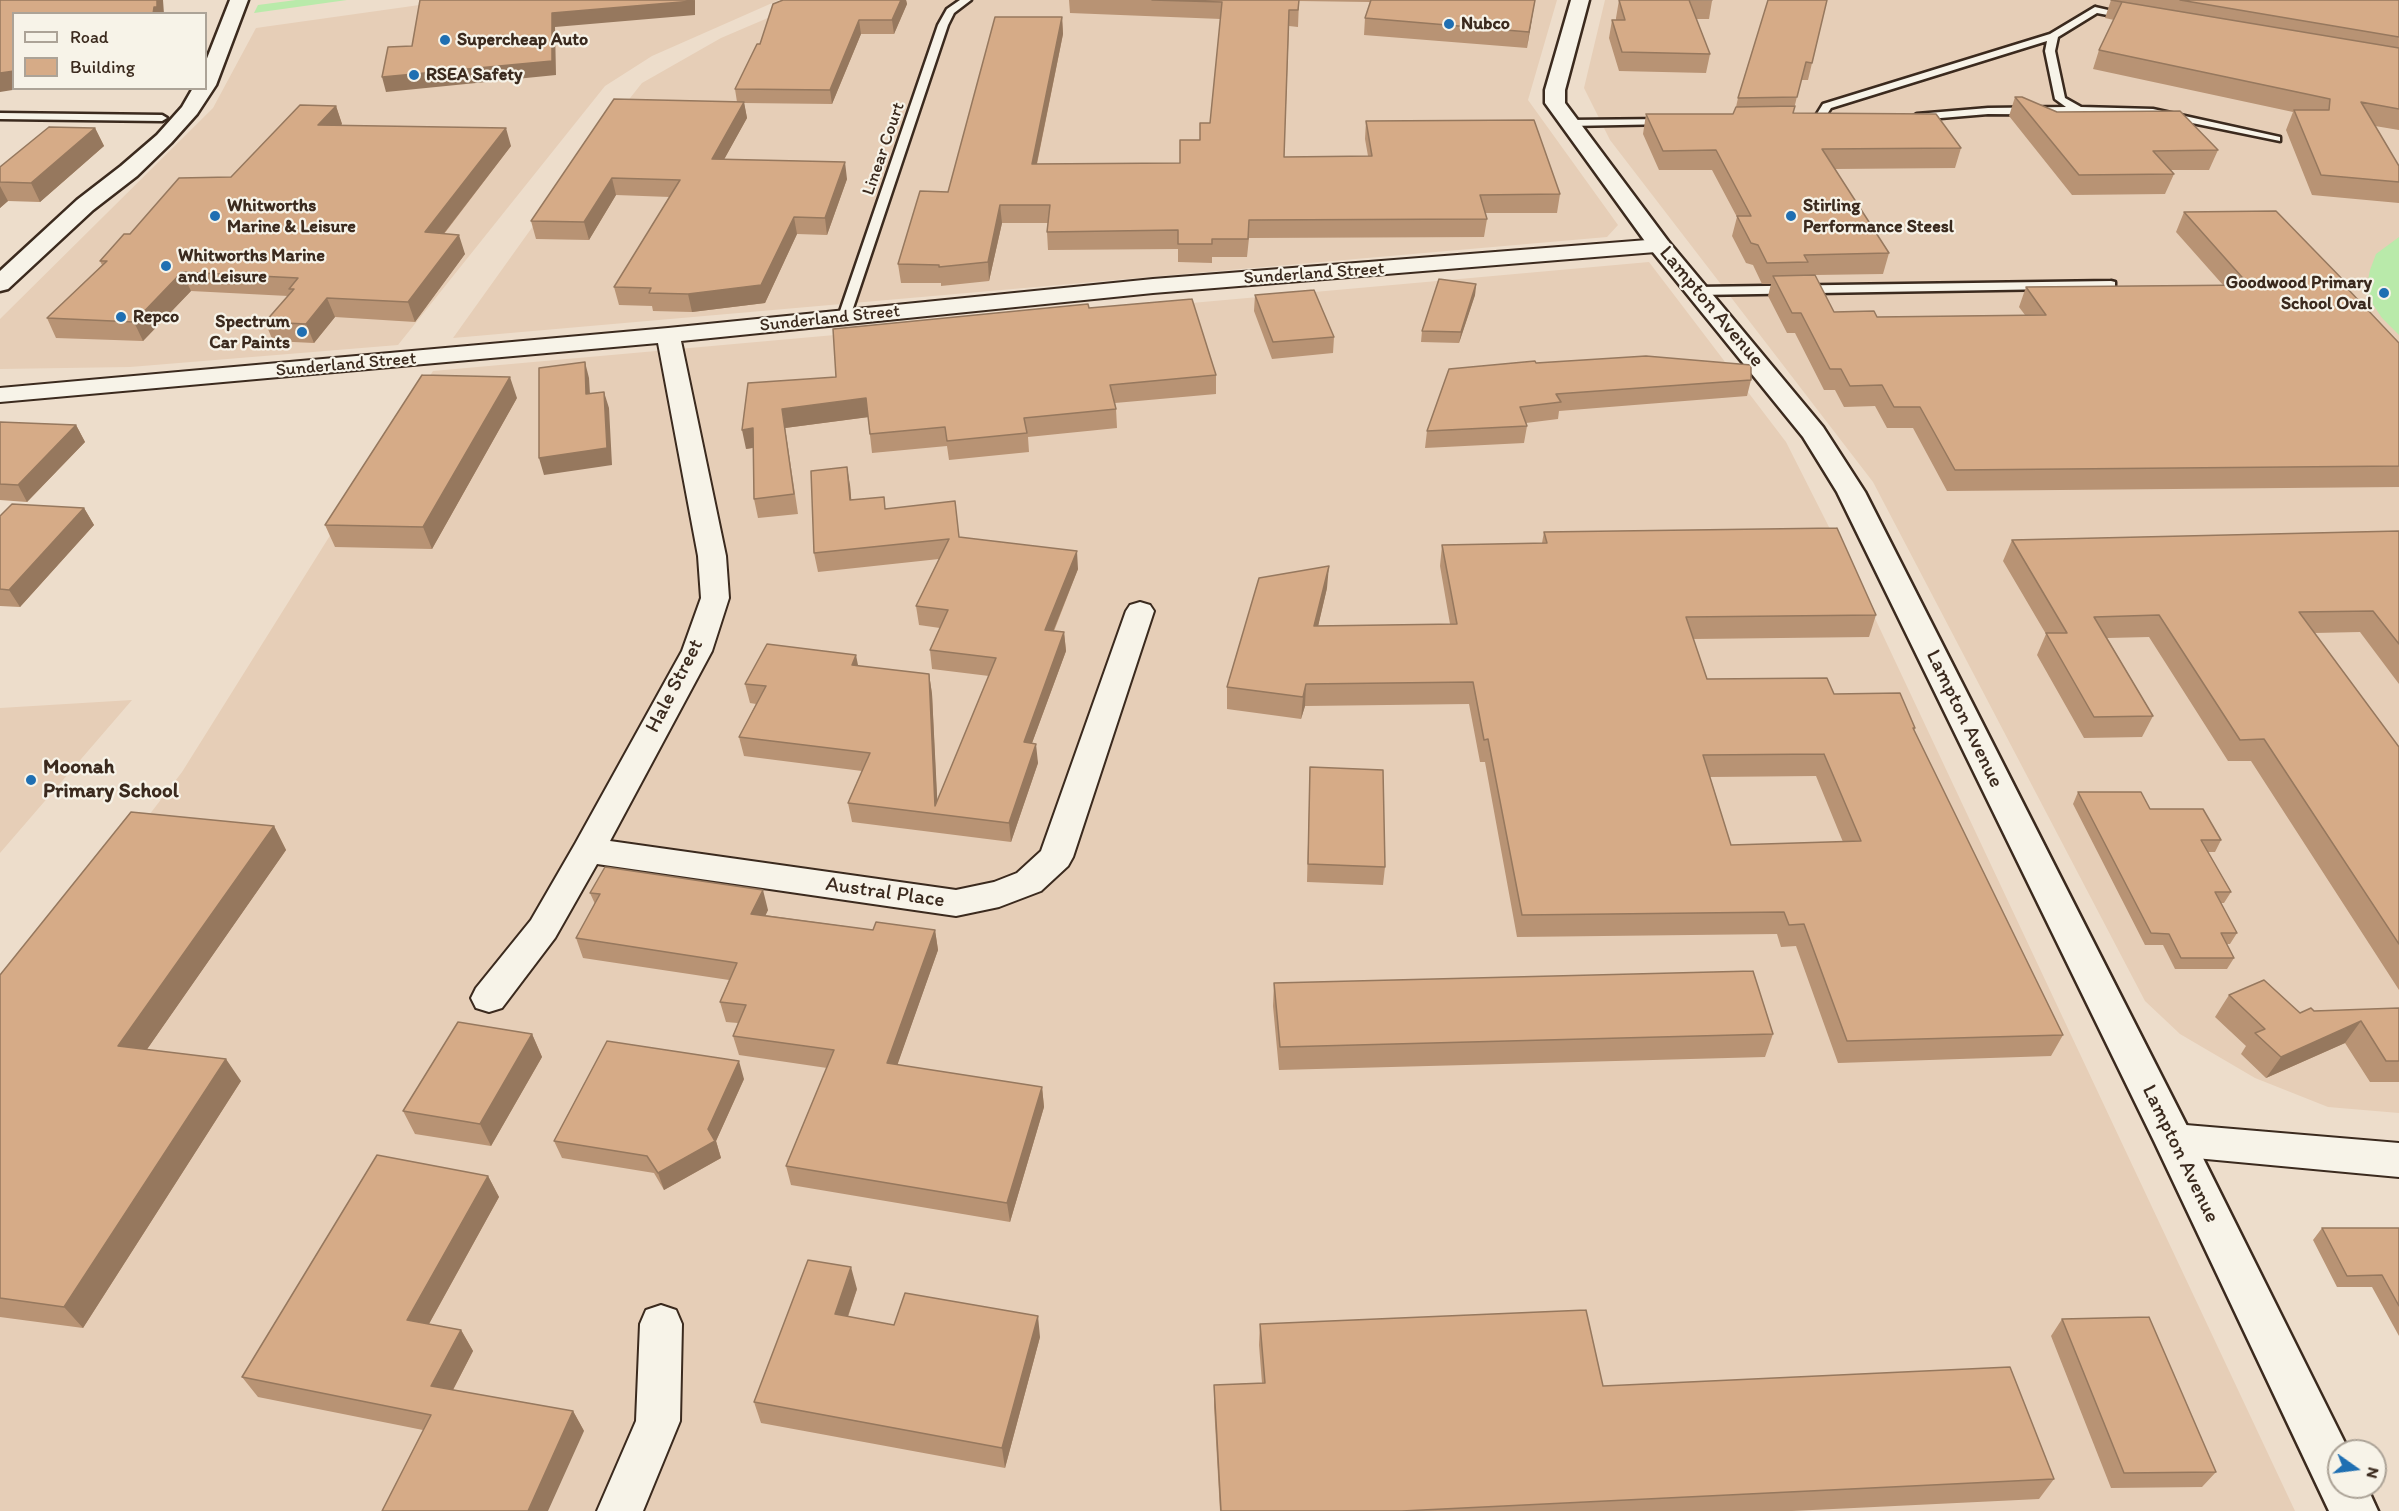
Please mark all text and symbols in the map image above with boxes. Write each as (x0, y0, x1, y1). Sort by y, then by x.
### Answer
legend (12, 12, 207, 90)
place label: Nubco (1461, 13, 1510, 35)
marker: Nubco (1442, 17, 1456, 31)
text: Road (70, 26, 109, 48)
place label: Supercheap Auto (457, 29, 588, 51)
marker: Supercheap Auto (438, 33, 452, 47)
text: Building (70, 56, 135, 78)
place label: RSEA Safety (426, 64, 522, 86)
marker: RSEA Safety (407, 68, 421, 82)
street label: Linear Court (858, 100, 910, 198)
place label: Whitworths Marine & Leisure (227, 195, 356, 238)
place label: Stirling Performance Steesl (1803, 195, 1954, 238)
marker: Whitworths Marine & Leisure (208, 209, 222, 223)
marker: Stirling Performance Steesl (1784, 209, 1798, 223)
street label: Lampton Avenue (1653, 241, 1769, 373)
place label: Whitworths Marine and Leisure (178, 245, 325, 288)
street label: Sunderland Street (1243, 258, 1385, 290)
marker: Whitworths Marine and Leisure (159, 259, 173, 273)
place label: Goodwood Primary School Oval (2226, 272, 2372, 314)
marker: Goodwood Primary School Oval (2377, 286, 2391, 300)
street label: Sunderland Street (759, 301, 901, 337)
place label: Repco (133, 306, 179, 328)
marker: Repco (114, 310, 128, 324)
place label: Spectrum Car Paints (209, 311, 290, 354)
marker: Spectrum Car Paints (295, 325, 309, 339)
street label: Sunderland Street (275, 348, 417, 382)
street label: Hale Street (641, 635, 709, 737)
street label: Lampton Avenue (1920, 646, 2008, 792)
place label: Moonah Primary School (43, 755, 179, 805)
marker: Moonah Primary School (24, 773, 38, 787)
street label: Austral Place (824, 872, 946, 914)
street label: Lampton Avenue (2136, 1081, 2224, 1227)
north arrow (2327, 1439, 2387, 1499)
text: N (2362, 1465, 2384, 1481)

